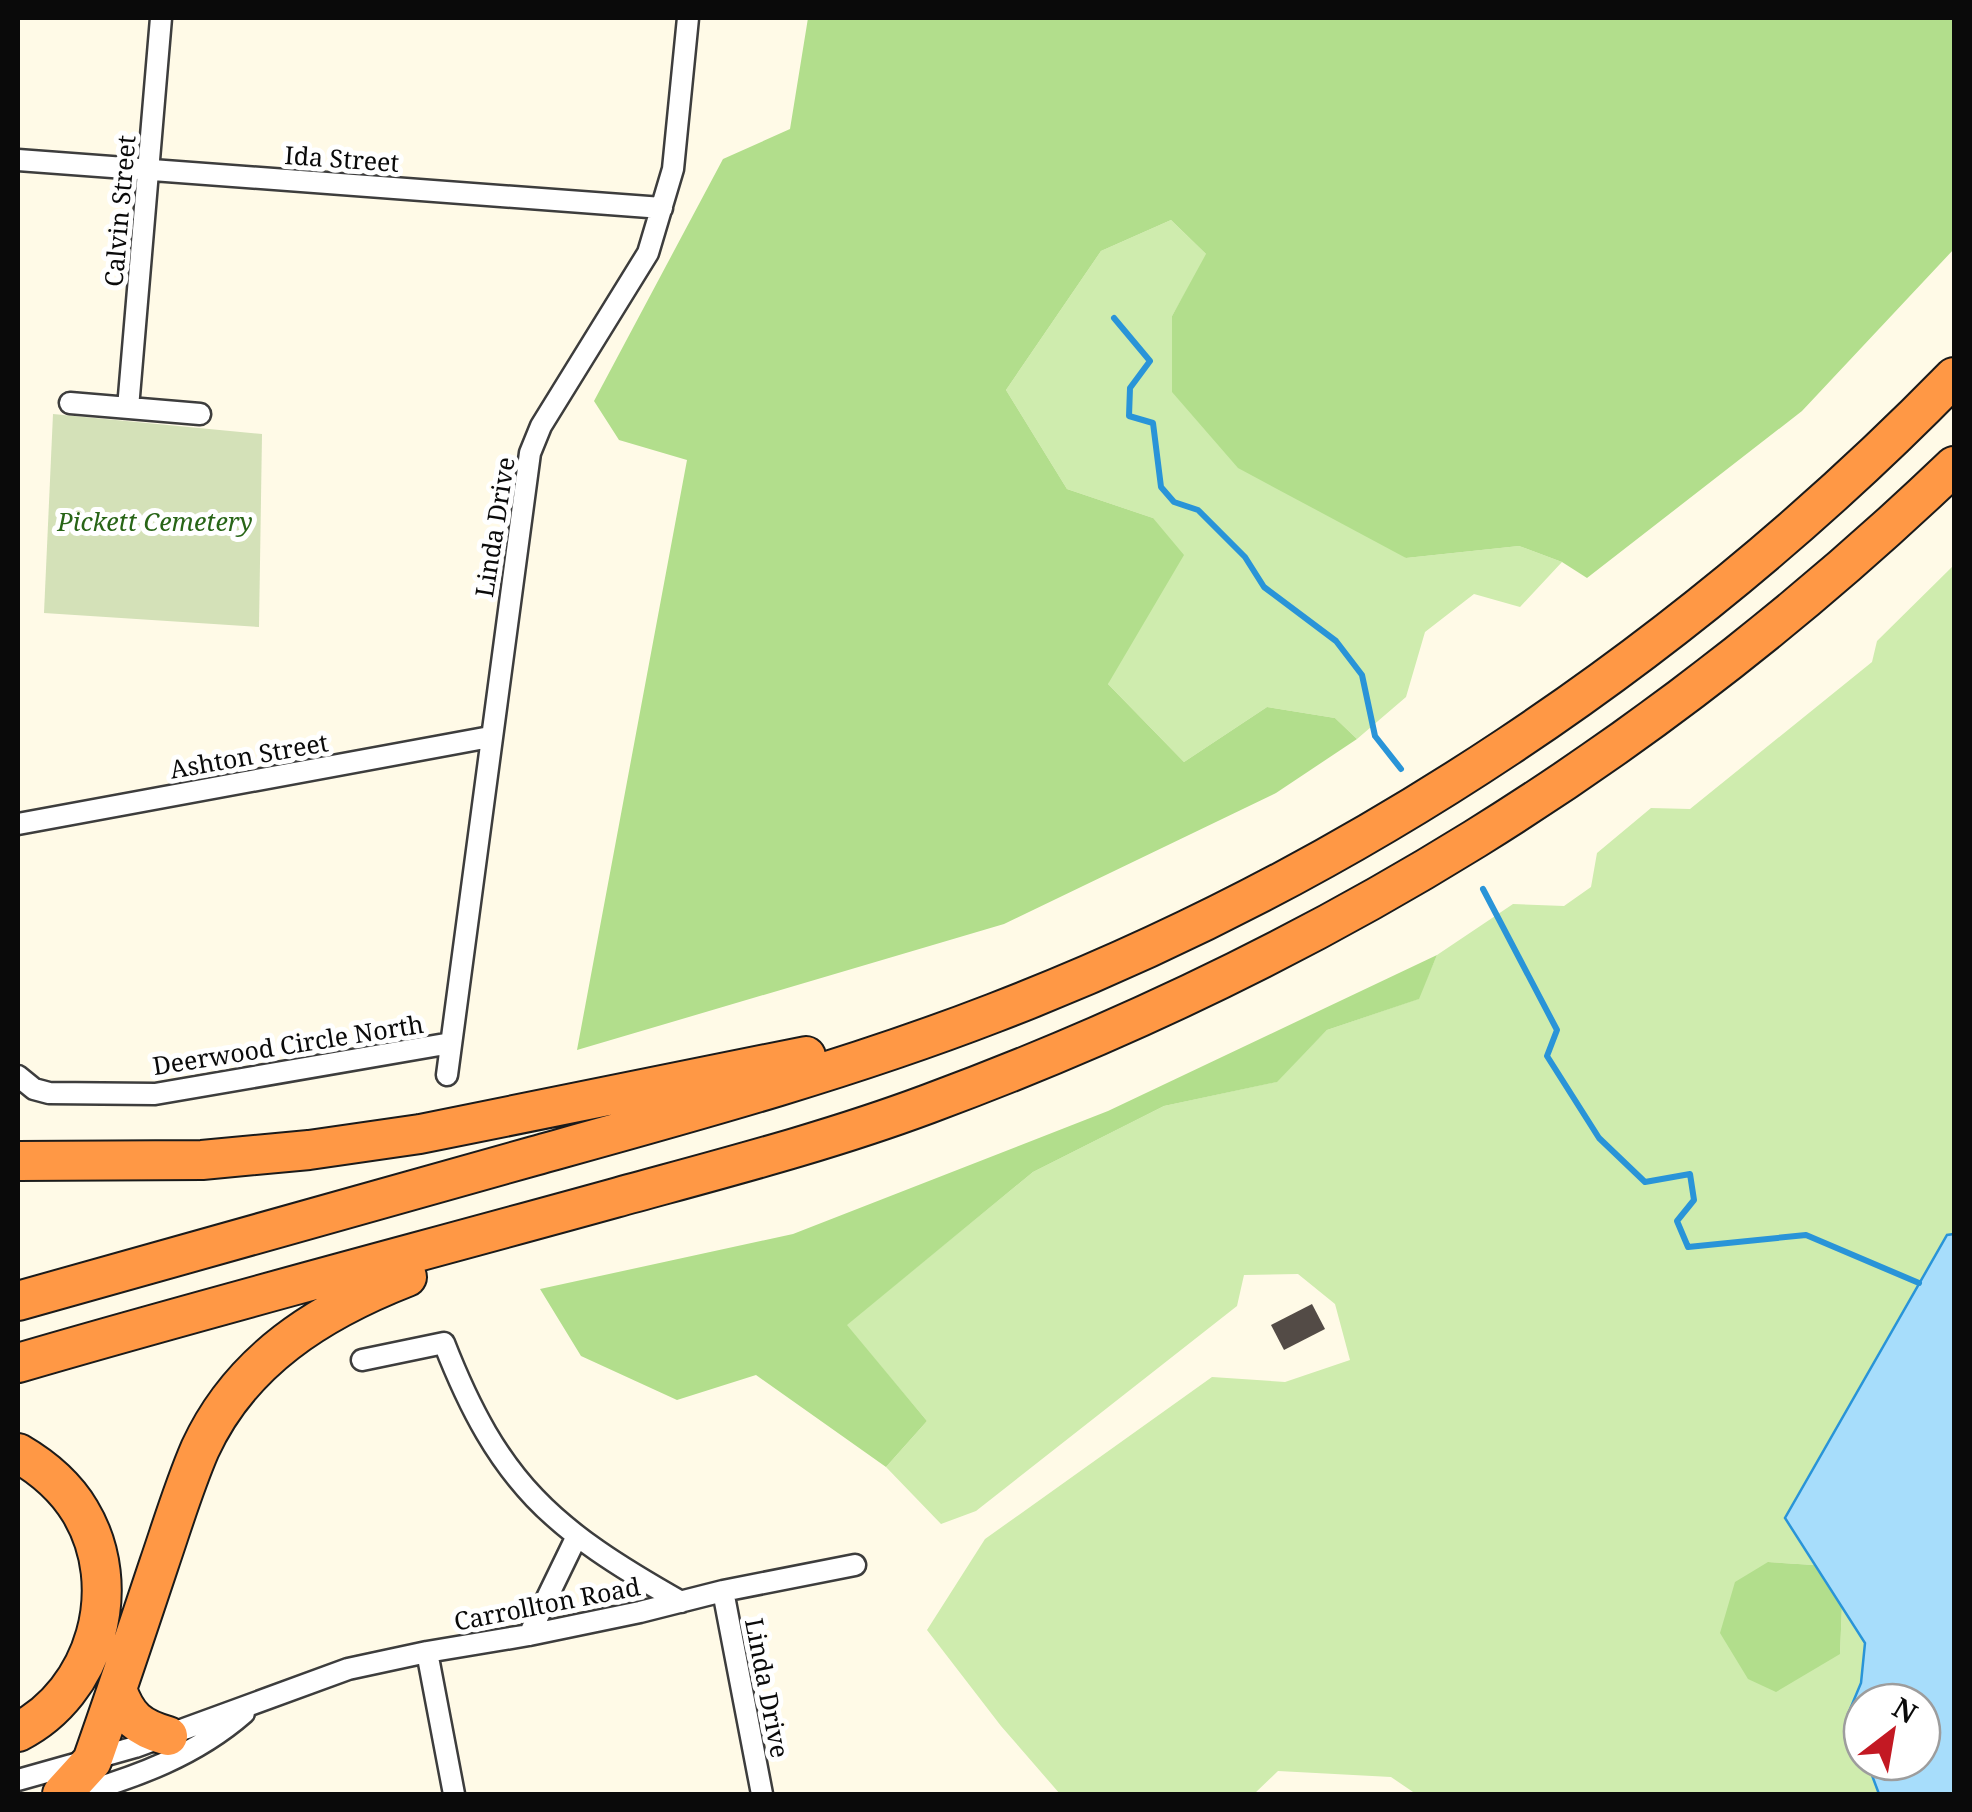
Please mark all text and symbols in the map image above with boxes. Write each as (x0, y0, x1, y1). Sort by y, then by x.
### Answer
street label: Calvin Street (95, 134, 143, 288)
street label: Ida Street (284, 137, 401, 179)
street label: Linda Drive (466, 454, 522, 599)
park label: Pickett Cemetery (56, 504, 253, 538)
street label: Ashton Street (167, 724, 331, 786)
street label: Deerwood Circle North (150, 1006, 426, 1082)
street label: Carrollton Road (451, 1568, 643, 1638)
street label: Linda Drive (738, 1615, 798, 1760)
north arrow (1842, 1682, 1942, 1782)
text: N (1886, 1688, 1925, 1732)

